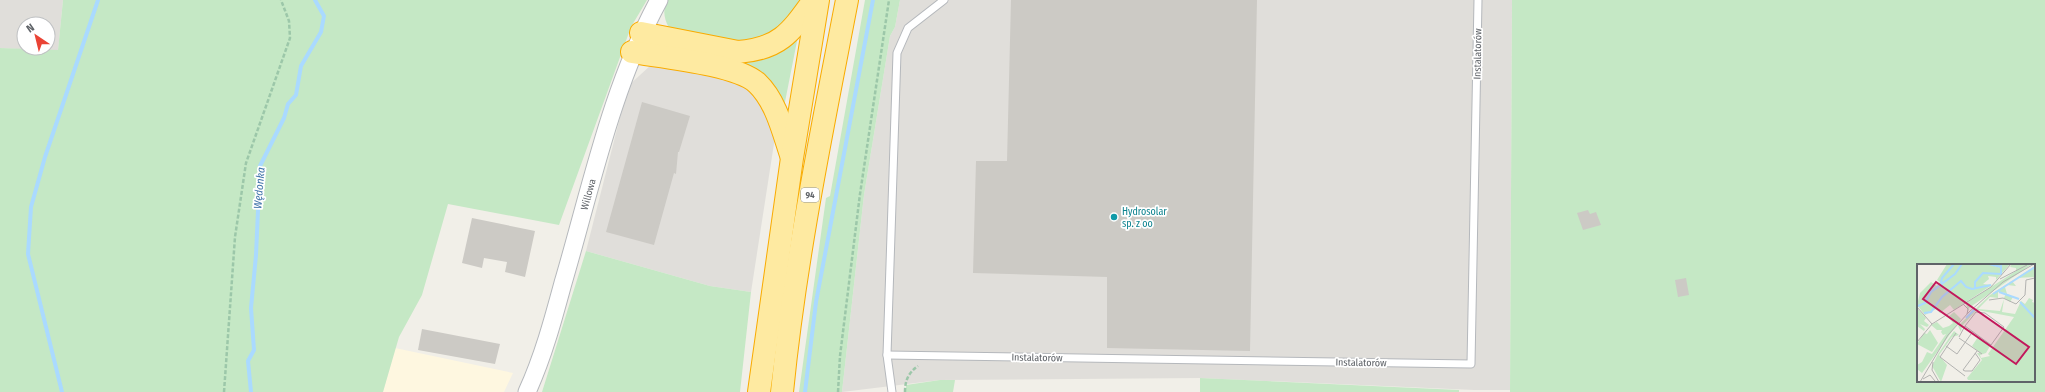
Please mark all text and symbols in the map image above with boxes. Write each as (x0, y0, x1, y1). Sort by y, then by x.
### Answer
north arrow (16, 16, 56, 56)
text: N (24, 21, 37, 35)
street label: Instalatorów (1472, 28, 1484, 80)
water label: Wędonka (251, 166, 268, 209)
street label: Willowa (579, 178, 599, 211)
road number: 94 (801, 188, 819, 202)
place label: Hydrosolar sp. z oo (1122, 206, 1167, 230)
marker: Hydrosolar sp. z oo (1109, 212, 1119, 222)
inset map (1917, 264, 2035, 382)
street label: Instalatorów (1011, 352, 1063, 364)
street label: Instalatorów (1335, 357, 1387, 369)

